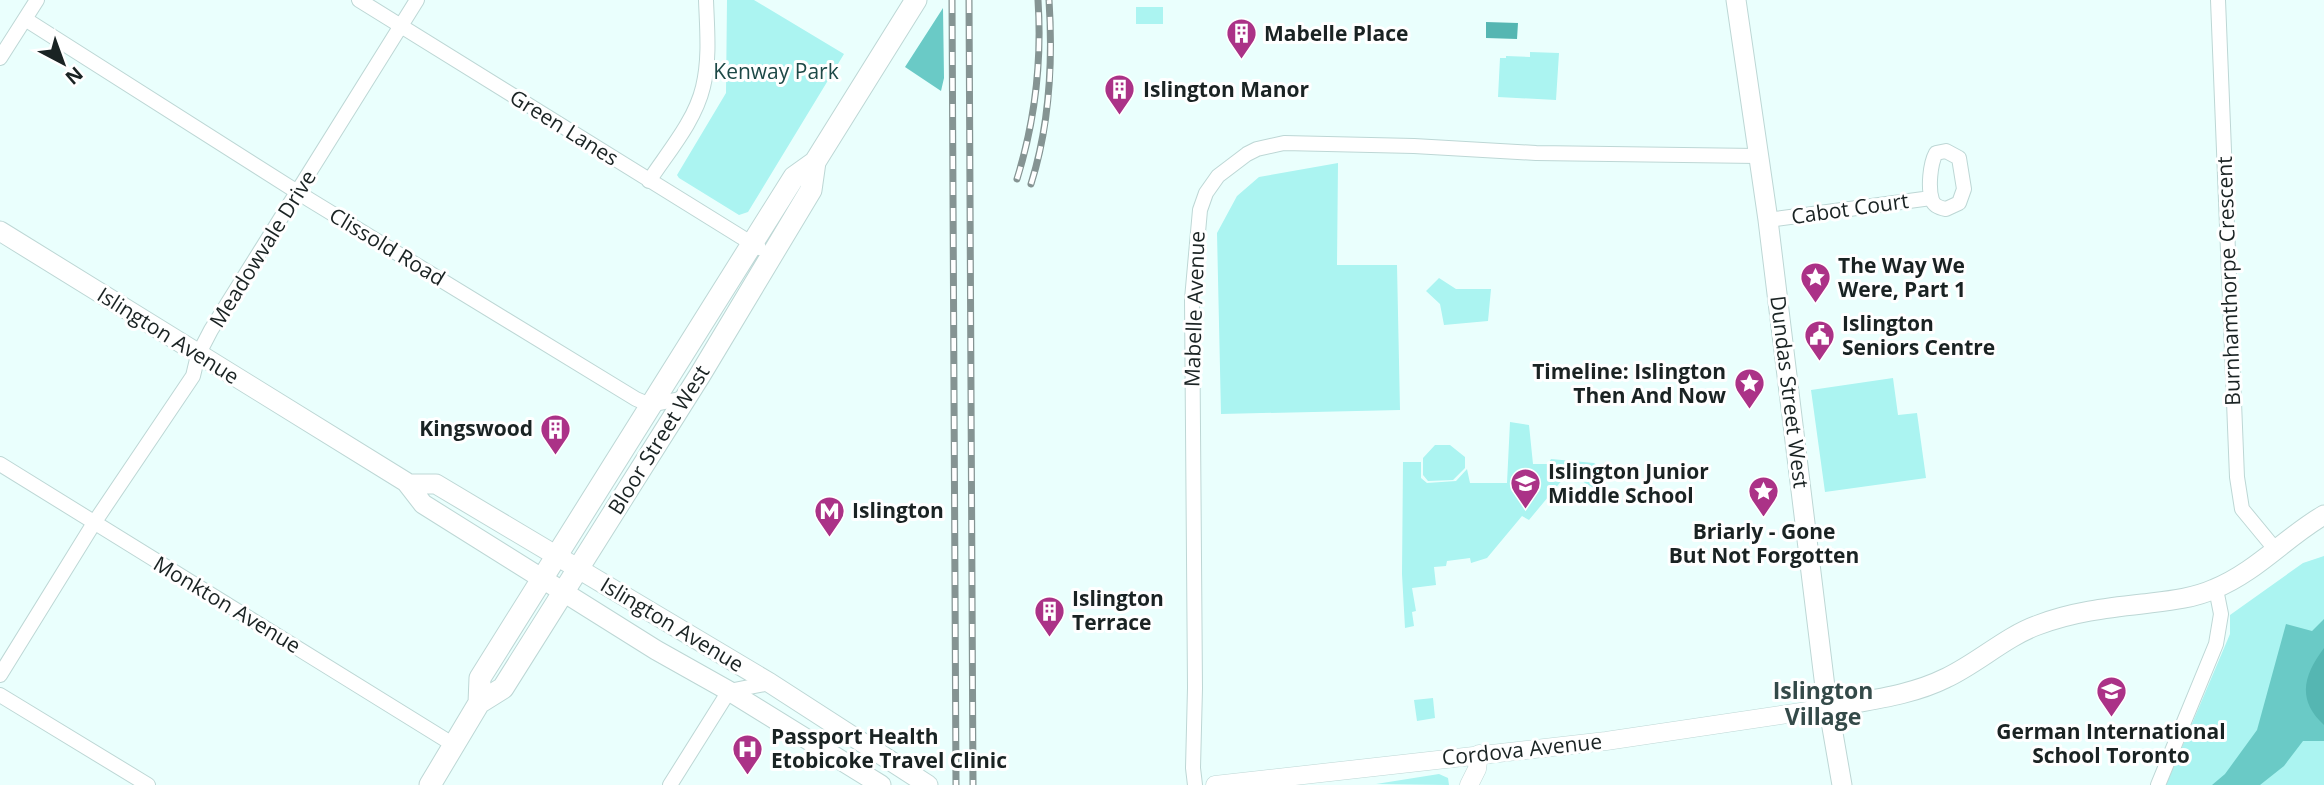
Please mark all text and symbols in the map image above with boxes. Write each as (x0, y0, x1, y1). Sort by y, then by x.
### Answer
building icon: Mabelle Place (1224, 17, 1258, 61)
place label: Mabelle Place (1264, 19, 1408, 47)
north arrow (28, 28, 98, 98)
park label: Kenway Park (713, 57, 839, 85)
text: N (60, 61, 89, 91)
building icon: Islington Manor (1103, 73, 1137, 117)
place label: Islington Manor (1143, 75, 1310, 103)
street label: Green Lanes (505, 83, 624, 172)
street label: Burnhamthorpe Crescent (2210, 156, 2246, 406)
street label: Meadowvale Drive (203, 165, 322, 332)
street label: Cabot Court (1789, 186, 1910, 230)
street label: Clissold Road (325, 201, 451, 292)
street label: Mabelle Avenue (1177, 230, 1211, 387)
place label: The Way We Were, Part 1 (1838, 251, 1966, 303)
place icon: The Way We Were, Part 1 (1798, 261, 1832, 305)
street label: Islington Avenue (92, 280, 245, 390)
street label: Dundas Street West (1764, 294, 1816, 490)
place label: Islington Seniors Centre (1842, 309, 1995, 361)
public building icon: Islington Seniors Centre (1802, 319, 1836, 363)
place label: Timeline: Islington Then And Now (1532, 357, 1726, 409)
street label: Bloor Street West (601, 360, 715, 519)
place icon: Timeline: Islington Then And Now (1732, 367, 1766, 411)
building icon: Kingswood (539, 412, 573, 456)
place label: Kingswood (419, 414, 533, 442)
place label: Islington Junior Middle School (1548, 457, 1709, 509)
school or university icon: Islington Junior Middle School (1508, 467, 1542, 511)
place icon: Briarly - Gone But Not Forgotten (1747, 475, 1781, 519)
metro station icon: Islington (812, 494, 846, 538)
place label: Islington (852, 496, 944, 524)
place label: Briarly - Gone But Not Forgotten (1669, 517, 1859, 569)
street label: Monkton Avenue (149, 549, 306, 659)
street label: Islington Avenue (596, 570, 749, 678)
place label: Islington Terrace (1072, 584, 1164, 636)
building icon: Islington Terrace (1032, 594, 1066, 638)
district label: Islington Village (1773, 674, 1873, 732)
school or university icon: German International School Toronto (2094, 675, 2128, 719)
place label: German International School Toronto (1996, 717, 2226, 769)
place label: Passport Health Etobicoke Travel Clinic (771, 722, 1007, 774)
street label: Cordova Avenue (1441, 727, 1603, 771)
hospital icon: Passport Health Etobicoke Travel Clinic (731, 732, 765, 776)

